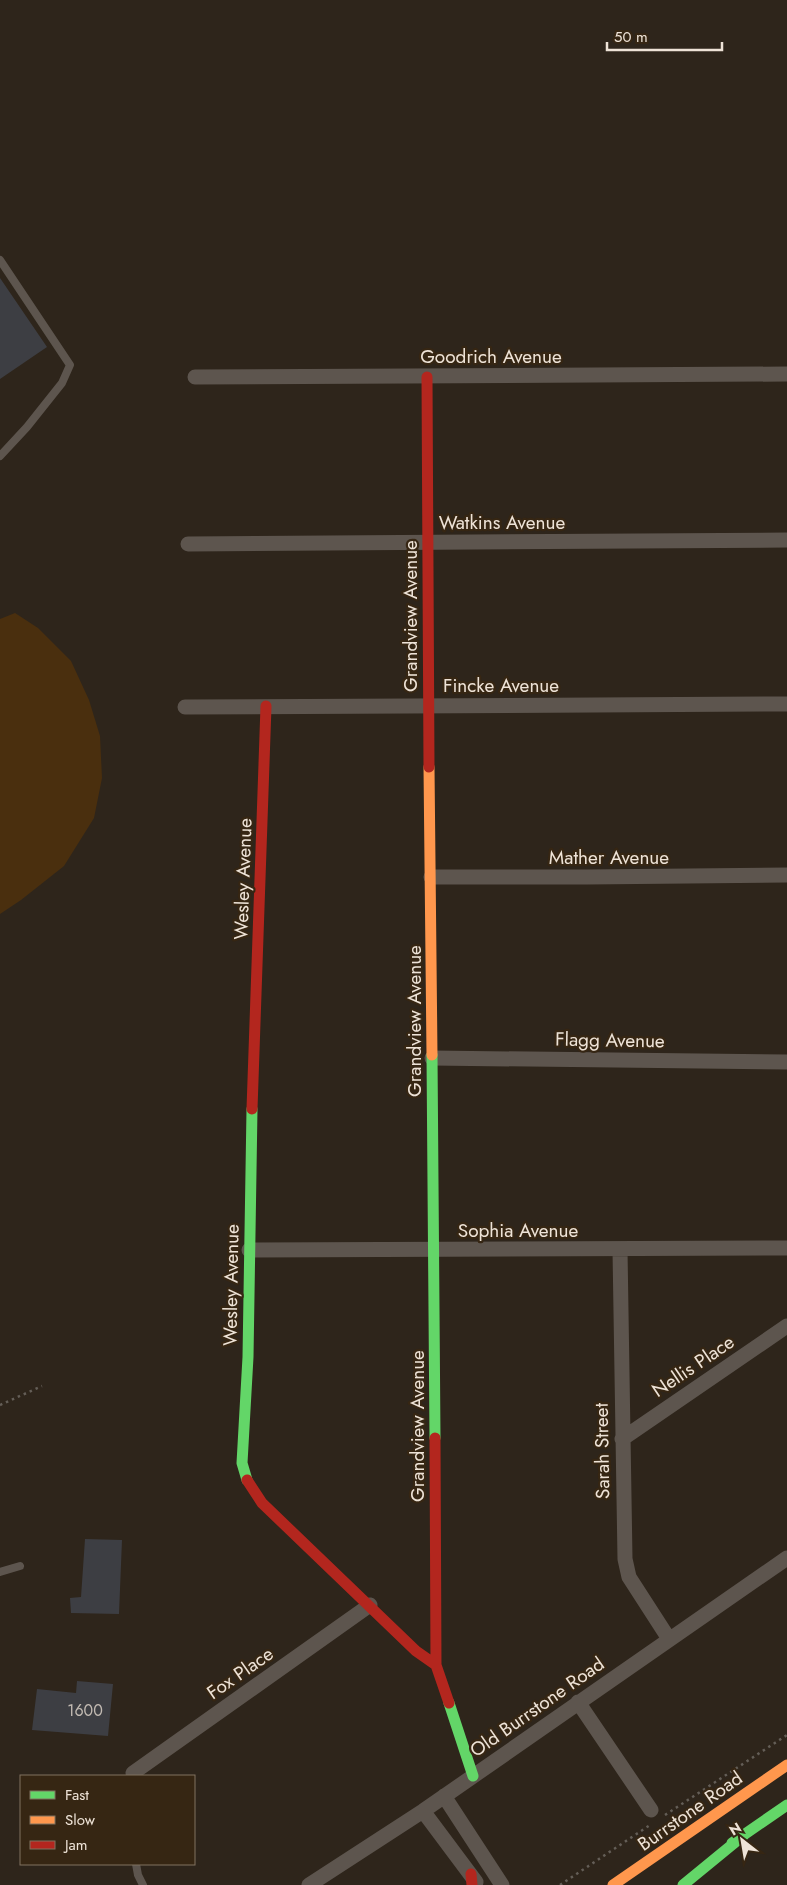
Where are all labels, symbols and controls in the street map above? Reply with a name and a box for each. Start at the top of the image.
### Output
scale bar [607,20,722,52]
text: 50 m [614,26,648,48]
street label: Goodrich Avenue [420,343,562,370]
street label: Watkins Avenue [439,509,565,536]
street label: Grandview Avenue [397,540,424,692]
street label: Fincke Avenue [443,672,559,699]
street label: Wesley Avenue [227,817,259,940]
street label: Mather Avenue [549,844,669,871]
street label: Grandview Avenue [401,945,428,1097]
street label: Flagg Avenue [555,1026,665,1054]
street label: Sophia Avenue [458,1217,578,1244]
street label: Wesley Avenue [216,1224,246,1346]
street label: Nellis Place [646,1328,740,1404]
street label: Grandview Avenue [404,1350,431,1502]
street label: Sarah Street [588,1402,616,1499]
street label: Fox Place [201,1640,279,1706]
street label: Old Burrstone Road [464,1650,610,1764]
house number: 1600 [67,1699,103,1722]
street label: Burrstone Road [632,1765,748,1857]
legend [20,1775,195,1865]
text: Fast [65,1784,89,1806]
text: Slow [65,1809,96,1831]
north arrow [717,1815,767,1865]
text: N [725,1817,745,1840]
text: Jam [63,1834,88,1856]

